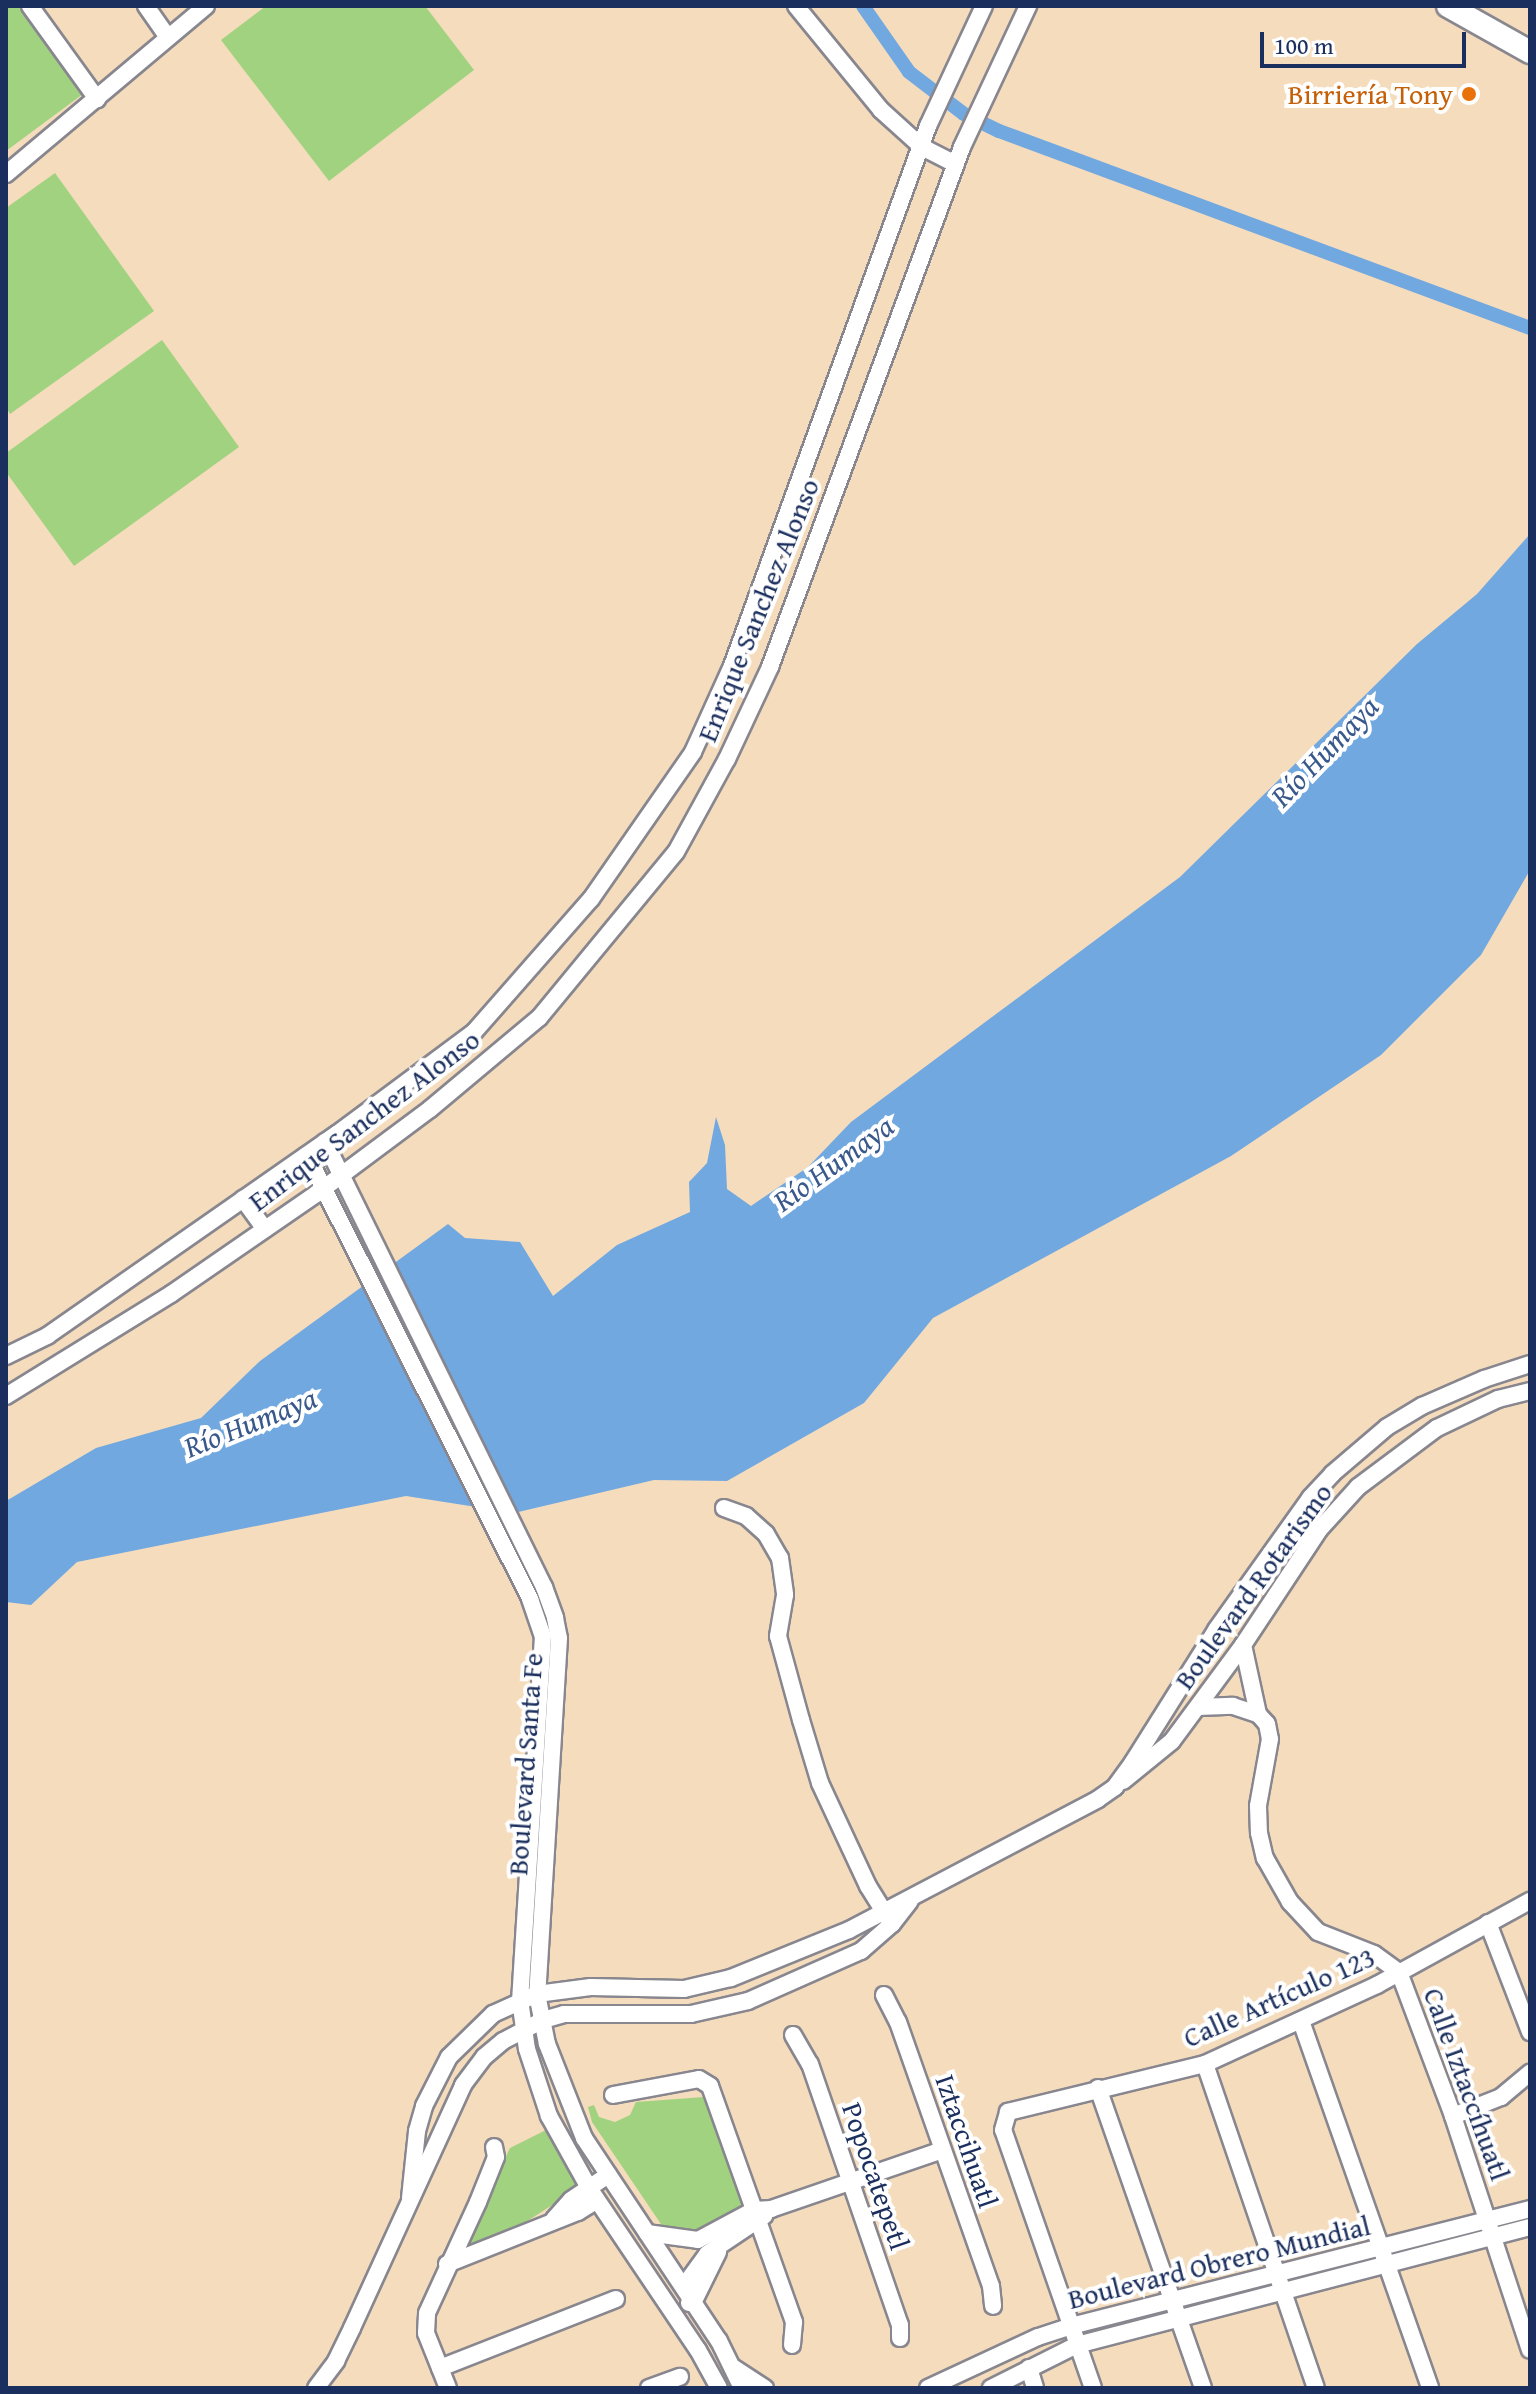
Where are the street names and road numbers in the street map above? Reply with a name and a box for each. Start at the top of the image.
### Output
street label: Enrique Sanchez Alonso [690,474,826,746]
street label: Enrique Sanchez Alonso [242,1022,486,1218]
street label: Boulevard Rotarismo [1167,1476,1339,1696]
street label: Boulevard Santa Fe [500,1652,550,1876]
street label: Calle Artículo 123 [1178,1940,1380,2054]
street label: Calle Iztaccíhuatl [1417,1983,1517,2185]
street label: Iztaccihuatl [929,2070,1005,2212]
street label: Popocatepetl [835,2098,917,2254]
street label: Boulevard Obrero Mundial [1064,2208,1374,2316]

